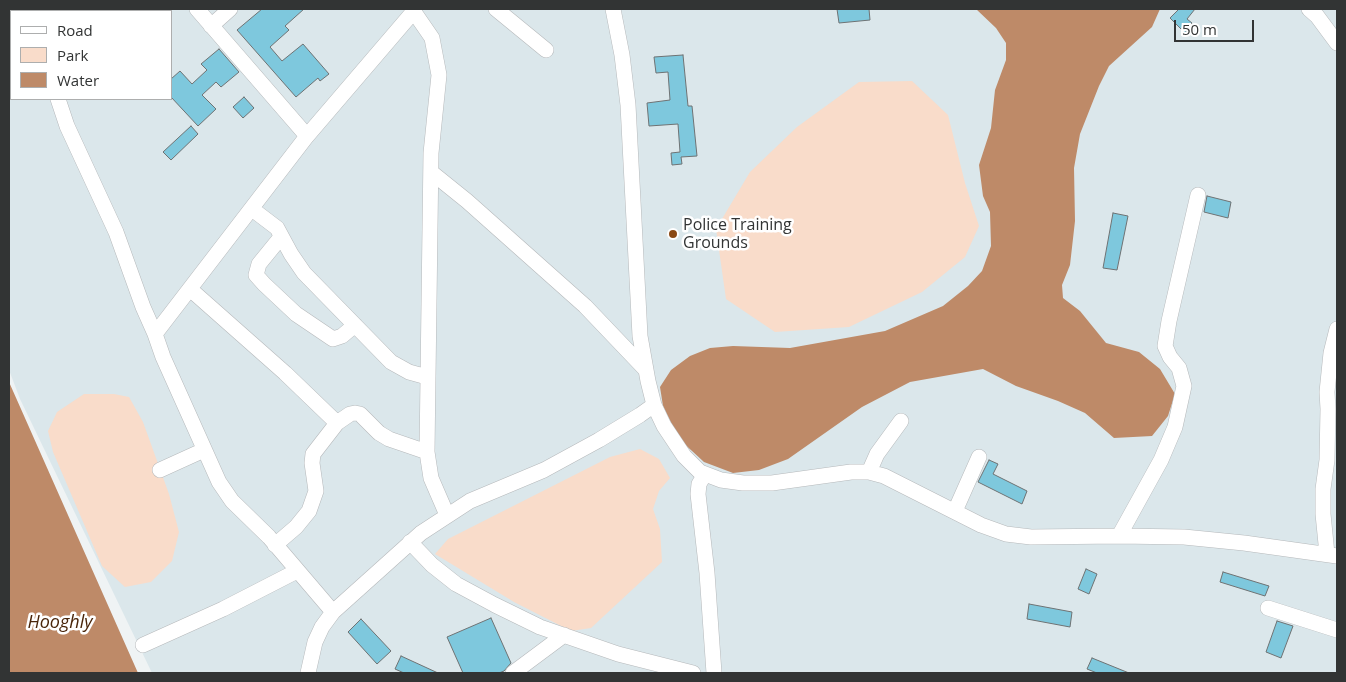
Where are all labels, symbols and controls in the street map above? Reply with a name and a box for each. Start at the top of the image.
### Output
legend [10,10,172,100]
scale bar [1176,10,1256,42]
text: 50 m [1182,19,1217,39]
text: Road [57,20,93,40]
text: Park [57,45,88,65]
text: Water [57,70,99,90]
place label: Police Training Grounds [683,215,792,253]
marker: Police Training Grounds [667,228,679,240]
water label: Hooghly [27,612,93,634]

